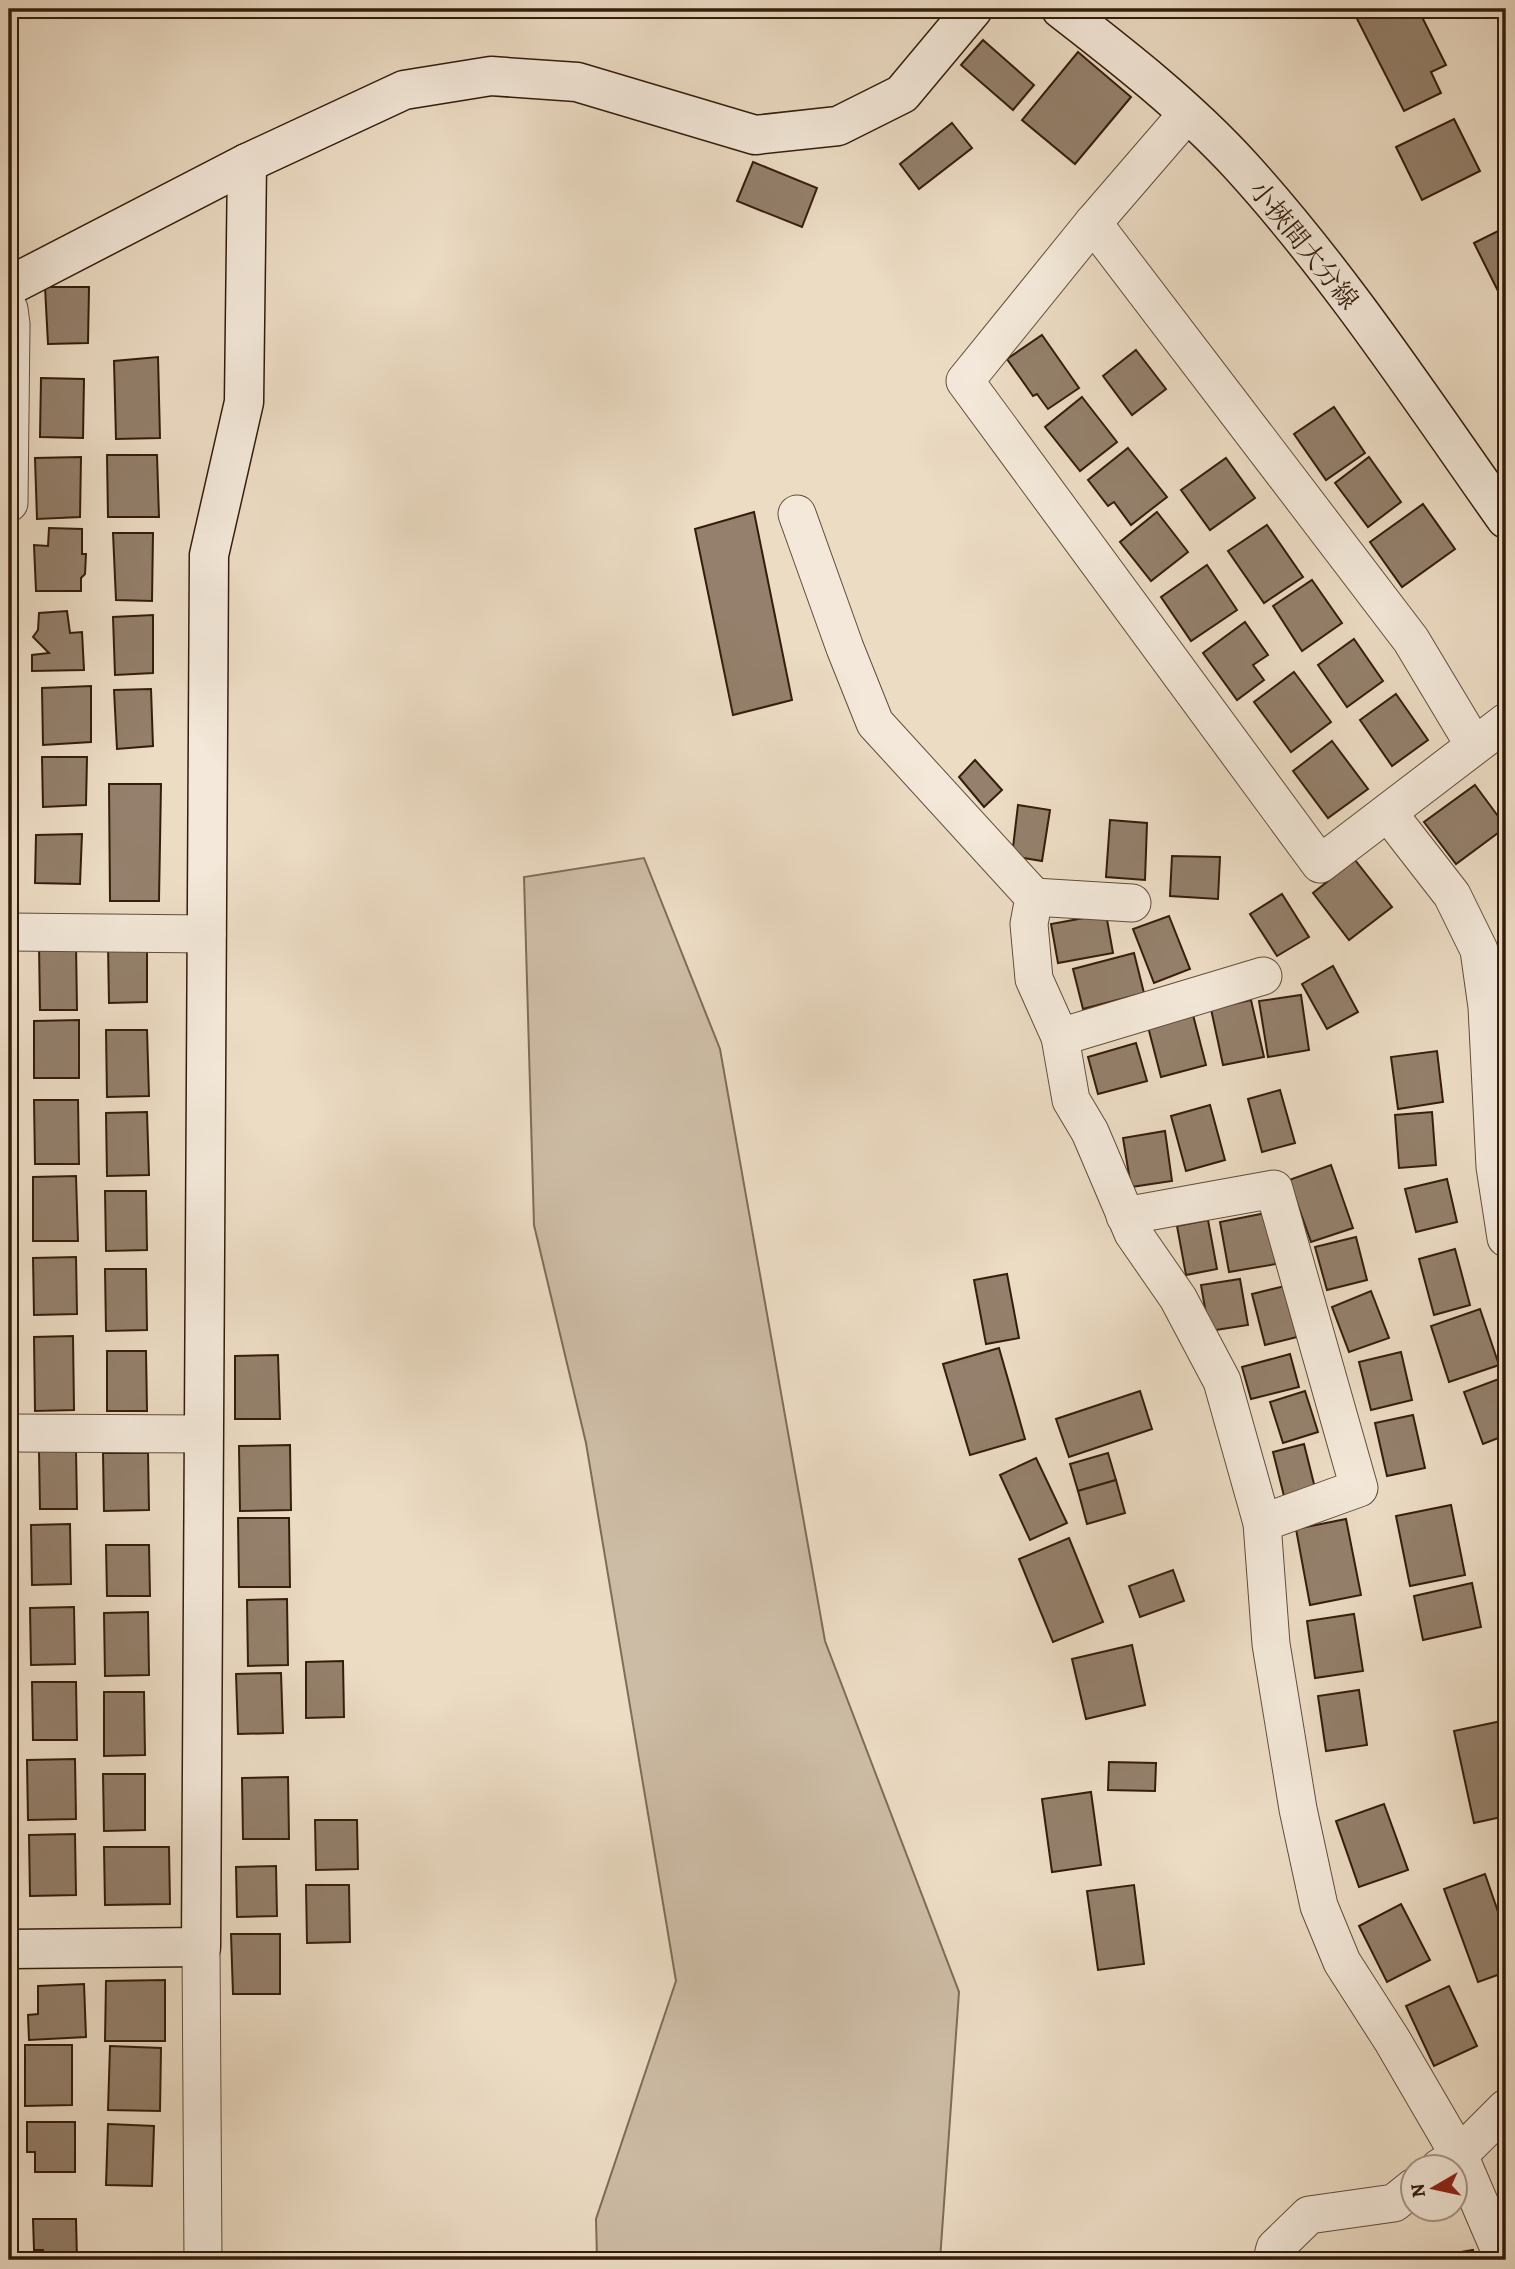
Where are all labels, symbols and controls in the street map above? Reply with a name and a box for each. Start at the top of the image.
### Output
street label: 小挾間大分線 [1241,174,1366,317]
north arrow [1400,2154,1470,2224]
text: N [1404,2181,1432,2199]

